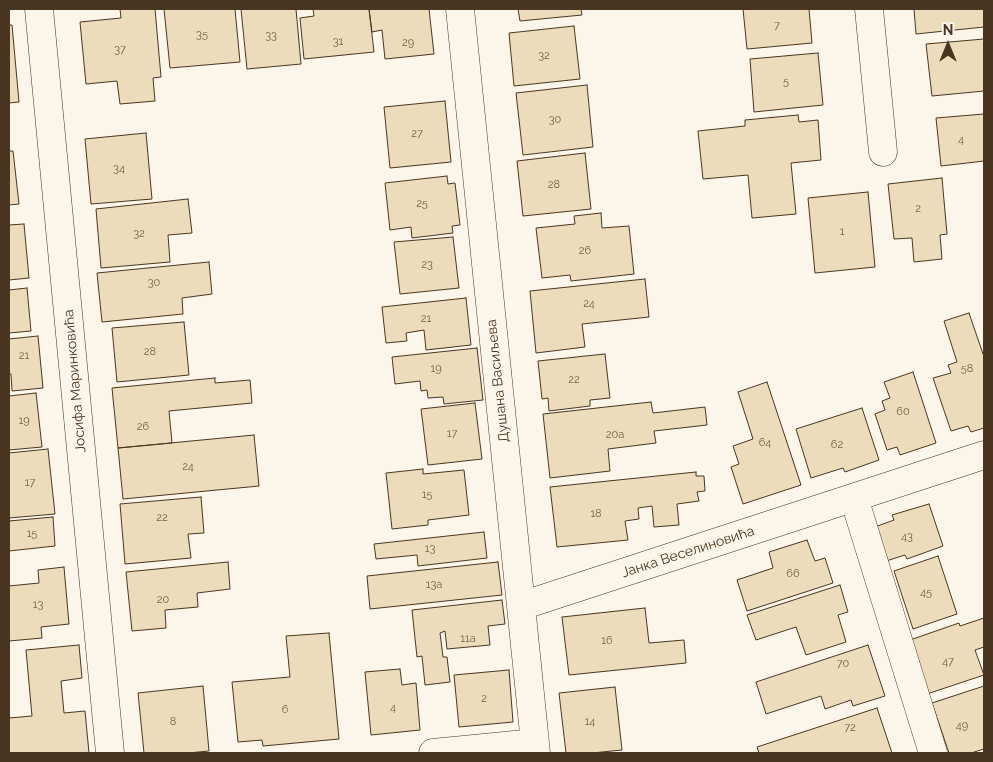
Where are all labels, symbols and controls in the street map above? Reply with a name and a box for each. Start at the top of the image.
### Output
house number: 7 [774,19,780,33]
north arrow [923,20,973,70]
text: N [943,22,953,38]
house number: 35 [196,28,208,42]
house number: 33 [265,29,277,43]
house number: 31 [333,35,343,49]
house number: 29 [402,36,414,50]
house number: 37 [114,43,126,57]
house number: 32 [538,49,550,63]
house number: 5 [783,75,789,89]
house number: 30 [549,113,561,127]
house number: 27 [411,127,423,141]
house number: 4 [958,133,964,147]
house number: 34 [113,162,125,176]
house number: 28 [548,178,560,192]
house number: 25 [416,197,428,211]
house number: 2 [915,202,921,216]
house number: 1 [840,225,844,239]
house number: 32 [133,227,145,241]
house number: 26 [579,244,591,258]
house number: 23 [421,258,433,272]
house number: 30 [148,276,160,290]
house number: 24 [583,297,595,311]
street label: Јосифа Маринковића [60,309,90,453]
house number: 21 [421,312,431,326]
street label: Душана Васиљева [483,319,513,443]
house number: 28 [144,345,156,359]
house number: 21 [19,349,29,363]
house number: 19 [430,362,442,376]
house number: 58 [961,362,973,376]
house number: 22 [568,373,580,387]
house number: 60 [896,405,910,419]
house number: 19 [18,414,30,428]
house number: 26 [137,420,149,434]
house number: 17 [447,427,457,441]
house number: 20a [606,428,624,442]
house number: 64 [759,436,771,450]
house number: 62 [831,438,843,452]
house number: 24 [182,460,194,474]
house number: 17 [25,476,35,490]
house number: 15 [422,488,432,502]
house number: 18 [590,507,602,521]
house number: 22 [156,511,168,525]
street label: Јанка Веселиновића [619,523,757,581]
house number: 15 [27,527,37,541]
house number: 43 [901,530,913,544]
house number: 13 [425,542,435,556]
house number: 66 [786,567,800,581]
house number: 13a [426,578,442,592]
house number: 45 [920,586,932,600]
house number: 20 [157,593,169,607]
house number: 13 [33,598,43,612]
house number: 11a [460,632,476,646]
house number: 16 [601,634,613,648]
house number: 47 [942,655,954,669]
house number: 70 [837,657,849,671]
house number: 2 [481,692,487,706]
house number: 4 [390,701,396,715]
house number: 6 [282,703,288,717]
house number: 8 [170,715,176,729]
house number: 14 [585,715,595,729]
house number: 49 [956,719,968,733]
house number: 72 [844,721,856,735]

